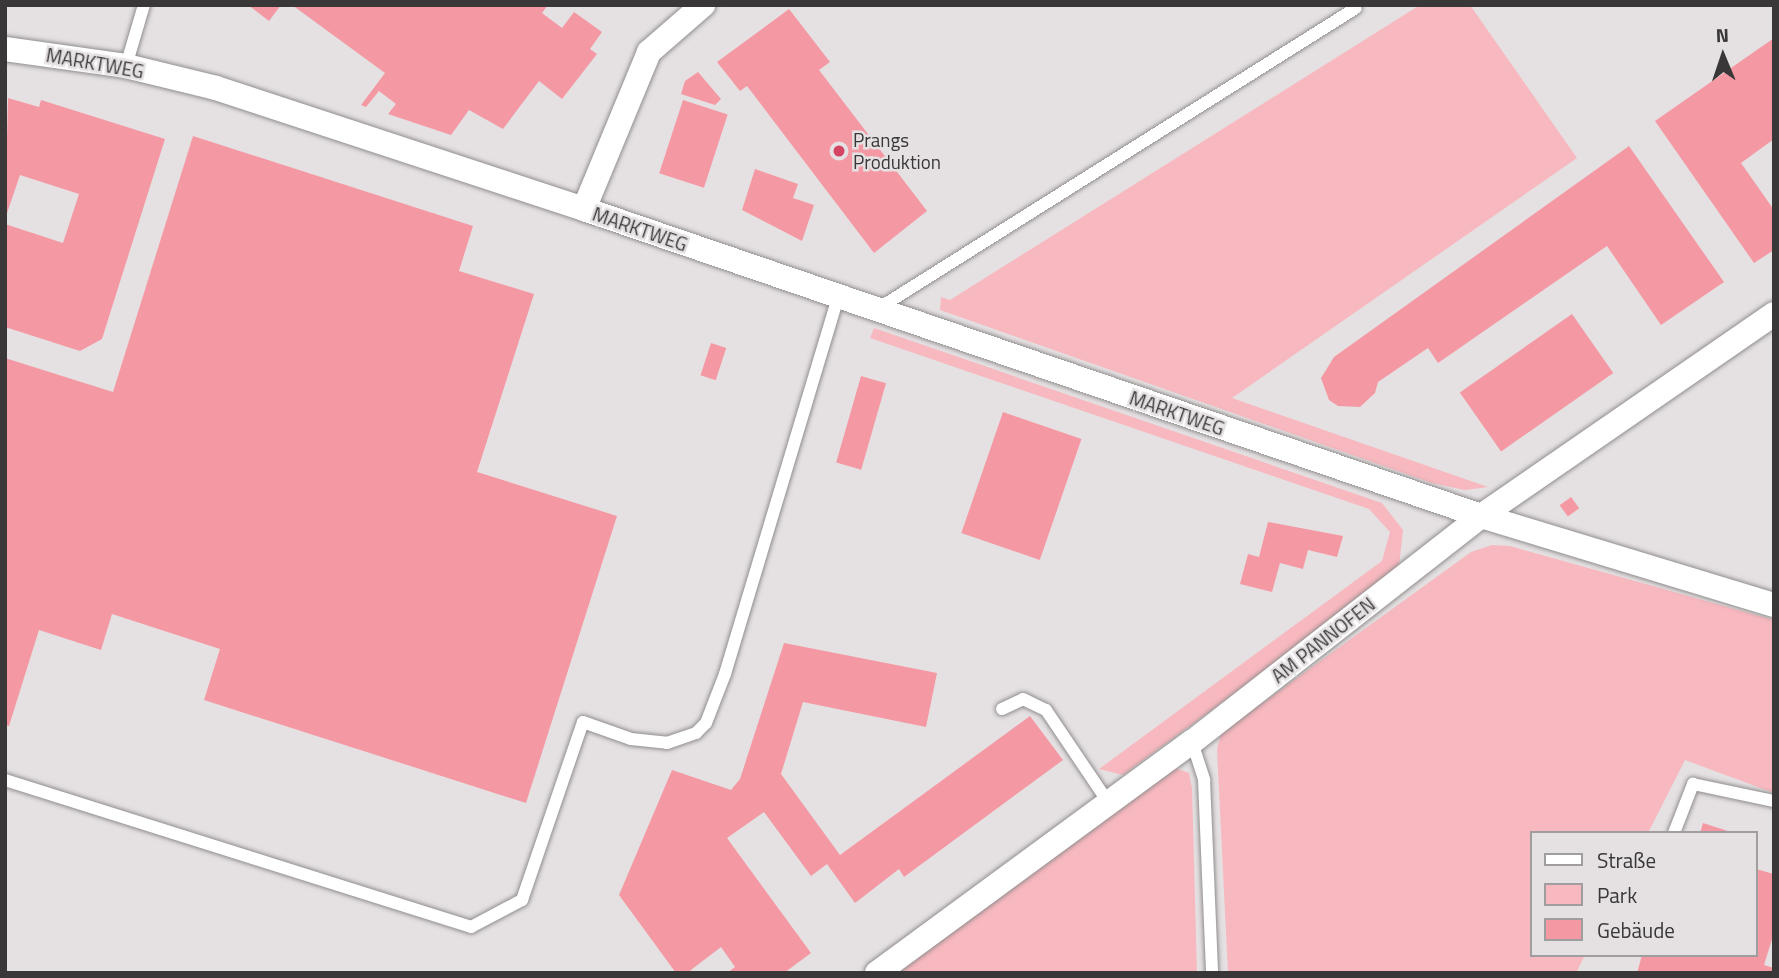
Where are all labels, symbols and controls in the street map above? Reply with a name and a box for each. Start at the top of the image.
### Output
text: N [1715,20,1729,49]
north arrow [1688,21,1758,91]
street label: MARKTWEG [44,43,146,83]
place label: Prangs Produktion [853,129,941,173]
marker: Prangs Produktion [831,143,847,159]
street label: MARKTWEG [590,202,690,256]
street label: MARKTWEG [1127,386,1227,440]
street label: AM PANNOFEN [1267,593,1379,687]
legend [1530,831,1758,957]
text: Straße [1597,844,1656,876]
text: Park [1597,879,1637,911]
text: Gebäude [1597,914,1675,946]

